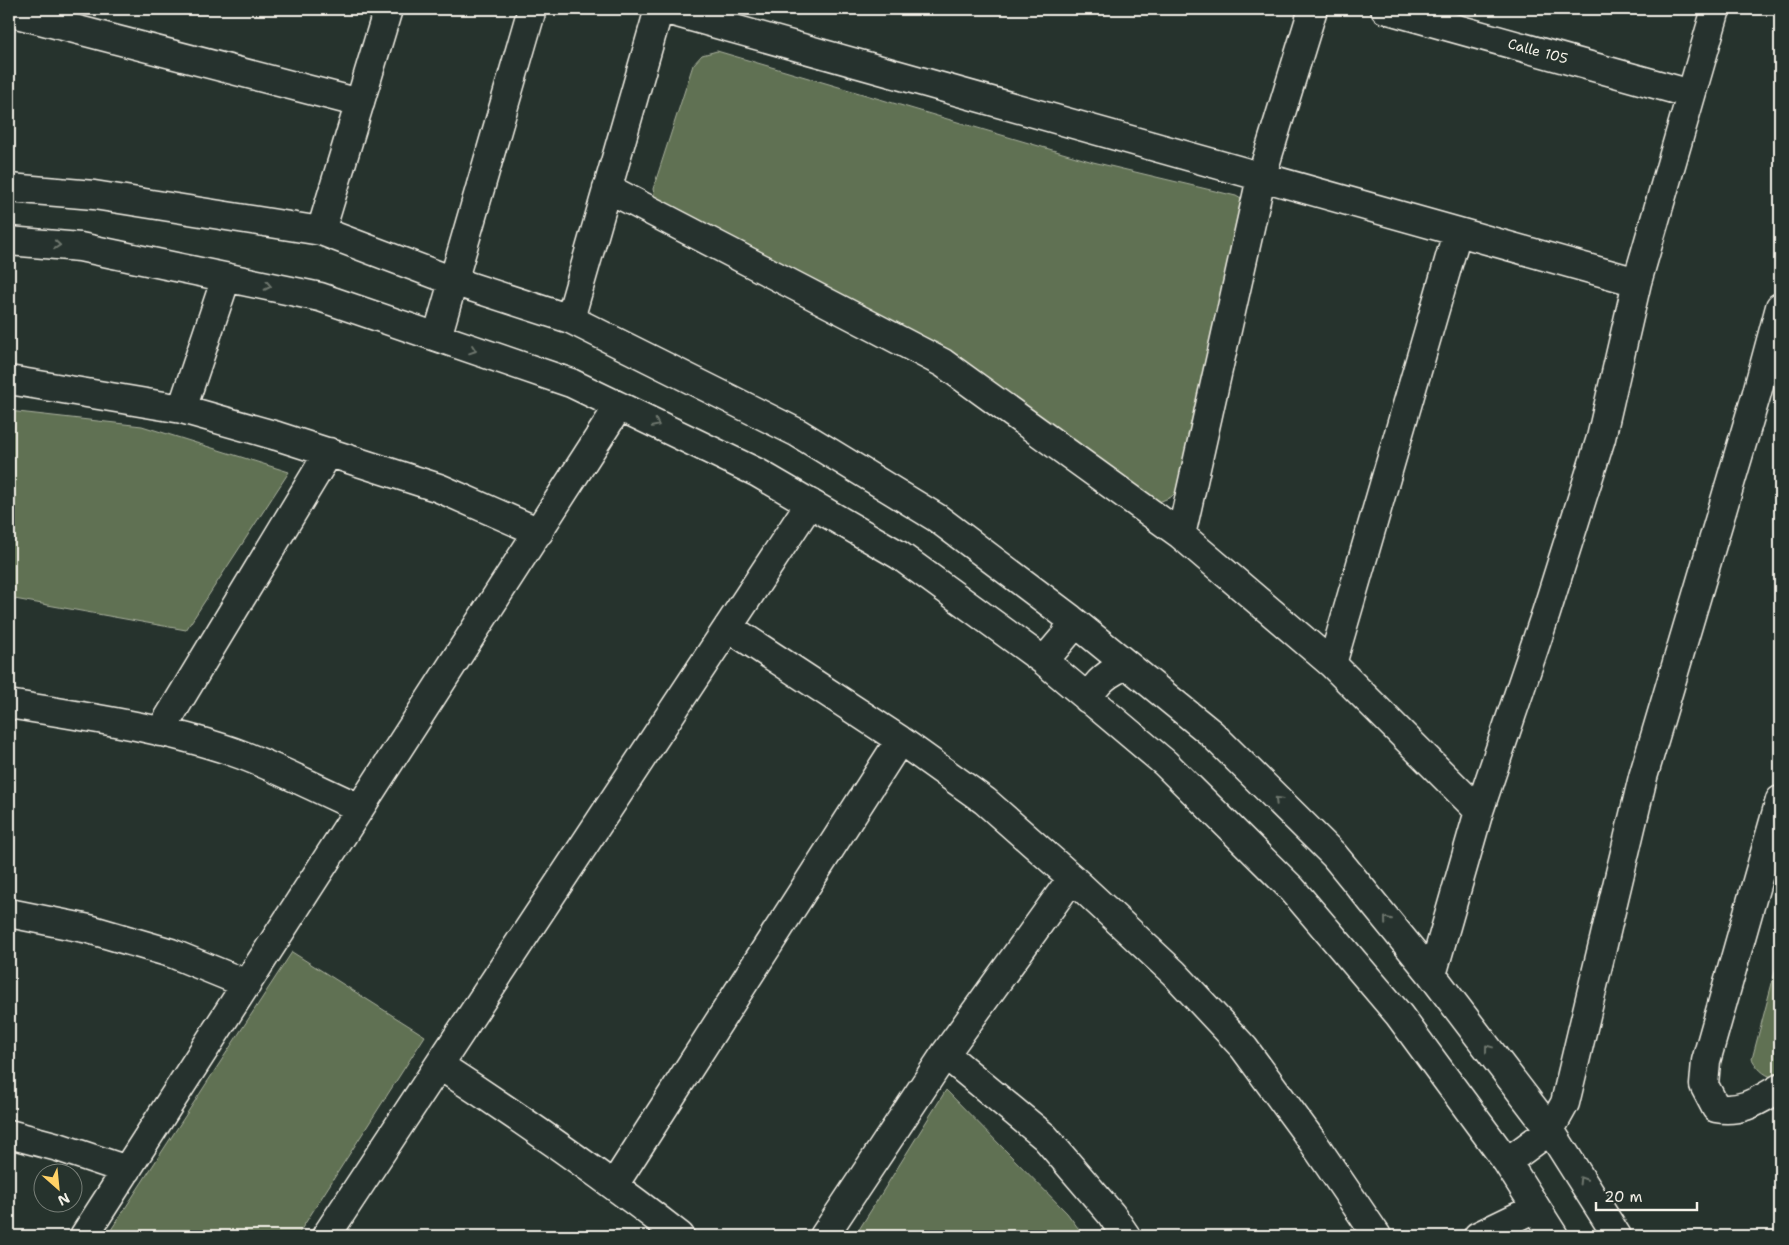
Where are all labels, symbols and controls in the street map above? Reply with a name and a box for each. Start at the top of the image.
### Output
street label: Calle 105 [1506,34,1570,68]
one-way arrow [54,239,62,250]
one-way arrow [264,281,273,291]
one-way arrow [469,344,477,354]
one-way arrow [651,418,660,428]
one-way arrow [1275,797,1284,806]
one-way arrow [1385,917,1393,926]
one-way arrow [1485,1044,1494,1054]
north arrow [32,1162,82,1212]
one-way arrow [1579,1176,1588,1186]
scale bar [1596,1180,1698,1212]
text: 20 m [1604,1187,1643,1207]
text: N [55,1189,73,1210]

